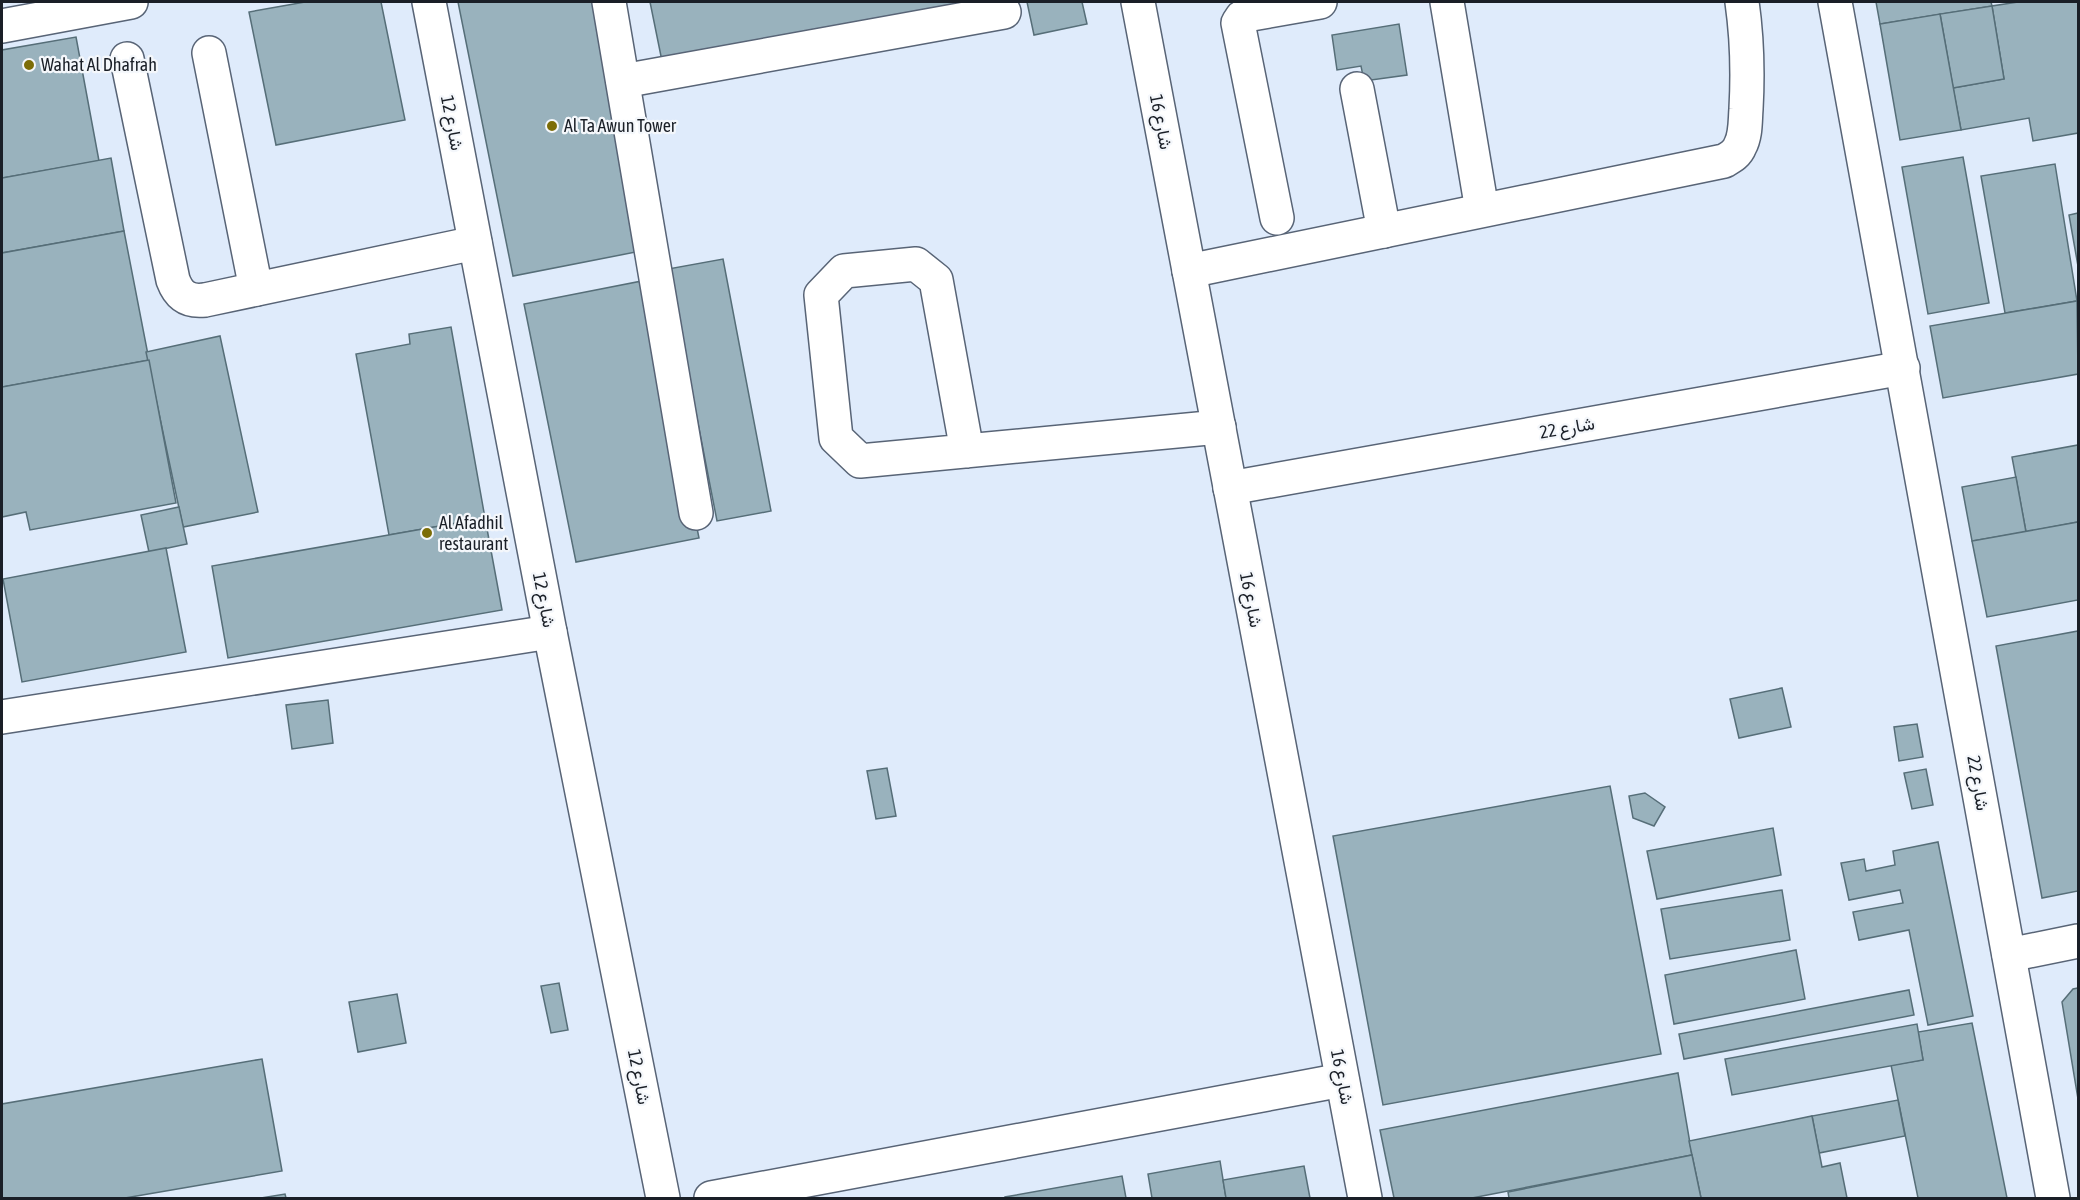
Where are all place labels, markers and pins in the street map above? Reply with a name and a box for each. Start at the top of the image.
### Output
place label: Wahat Al Dhafrah [41,54,157,75]
marker: Wahat Al Dhafrah [22,58,36,72]
place label: Al Ta Awun Tower [564,115,677,136]
marker: Al Ta Awun Tower [545,119,559,133]
place label: Al Afadhil restaurant [439,512,508,554]
marker: Al Afadhil restaurant [420,526,434,540]

